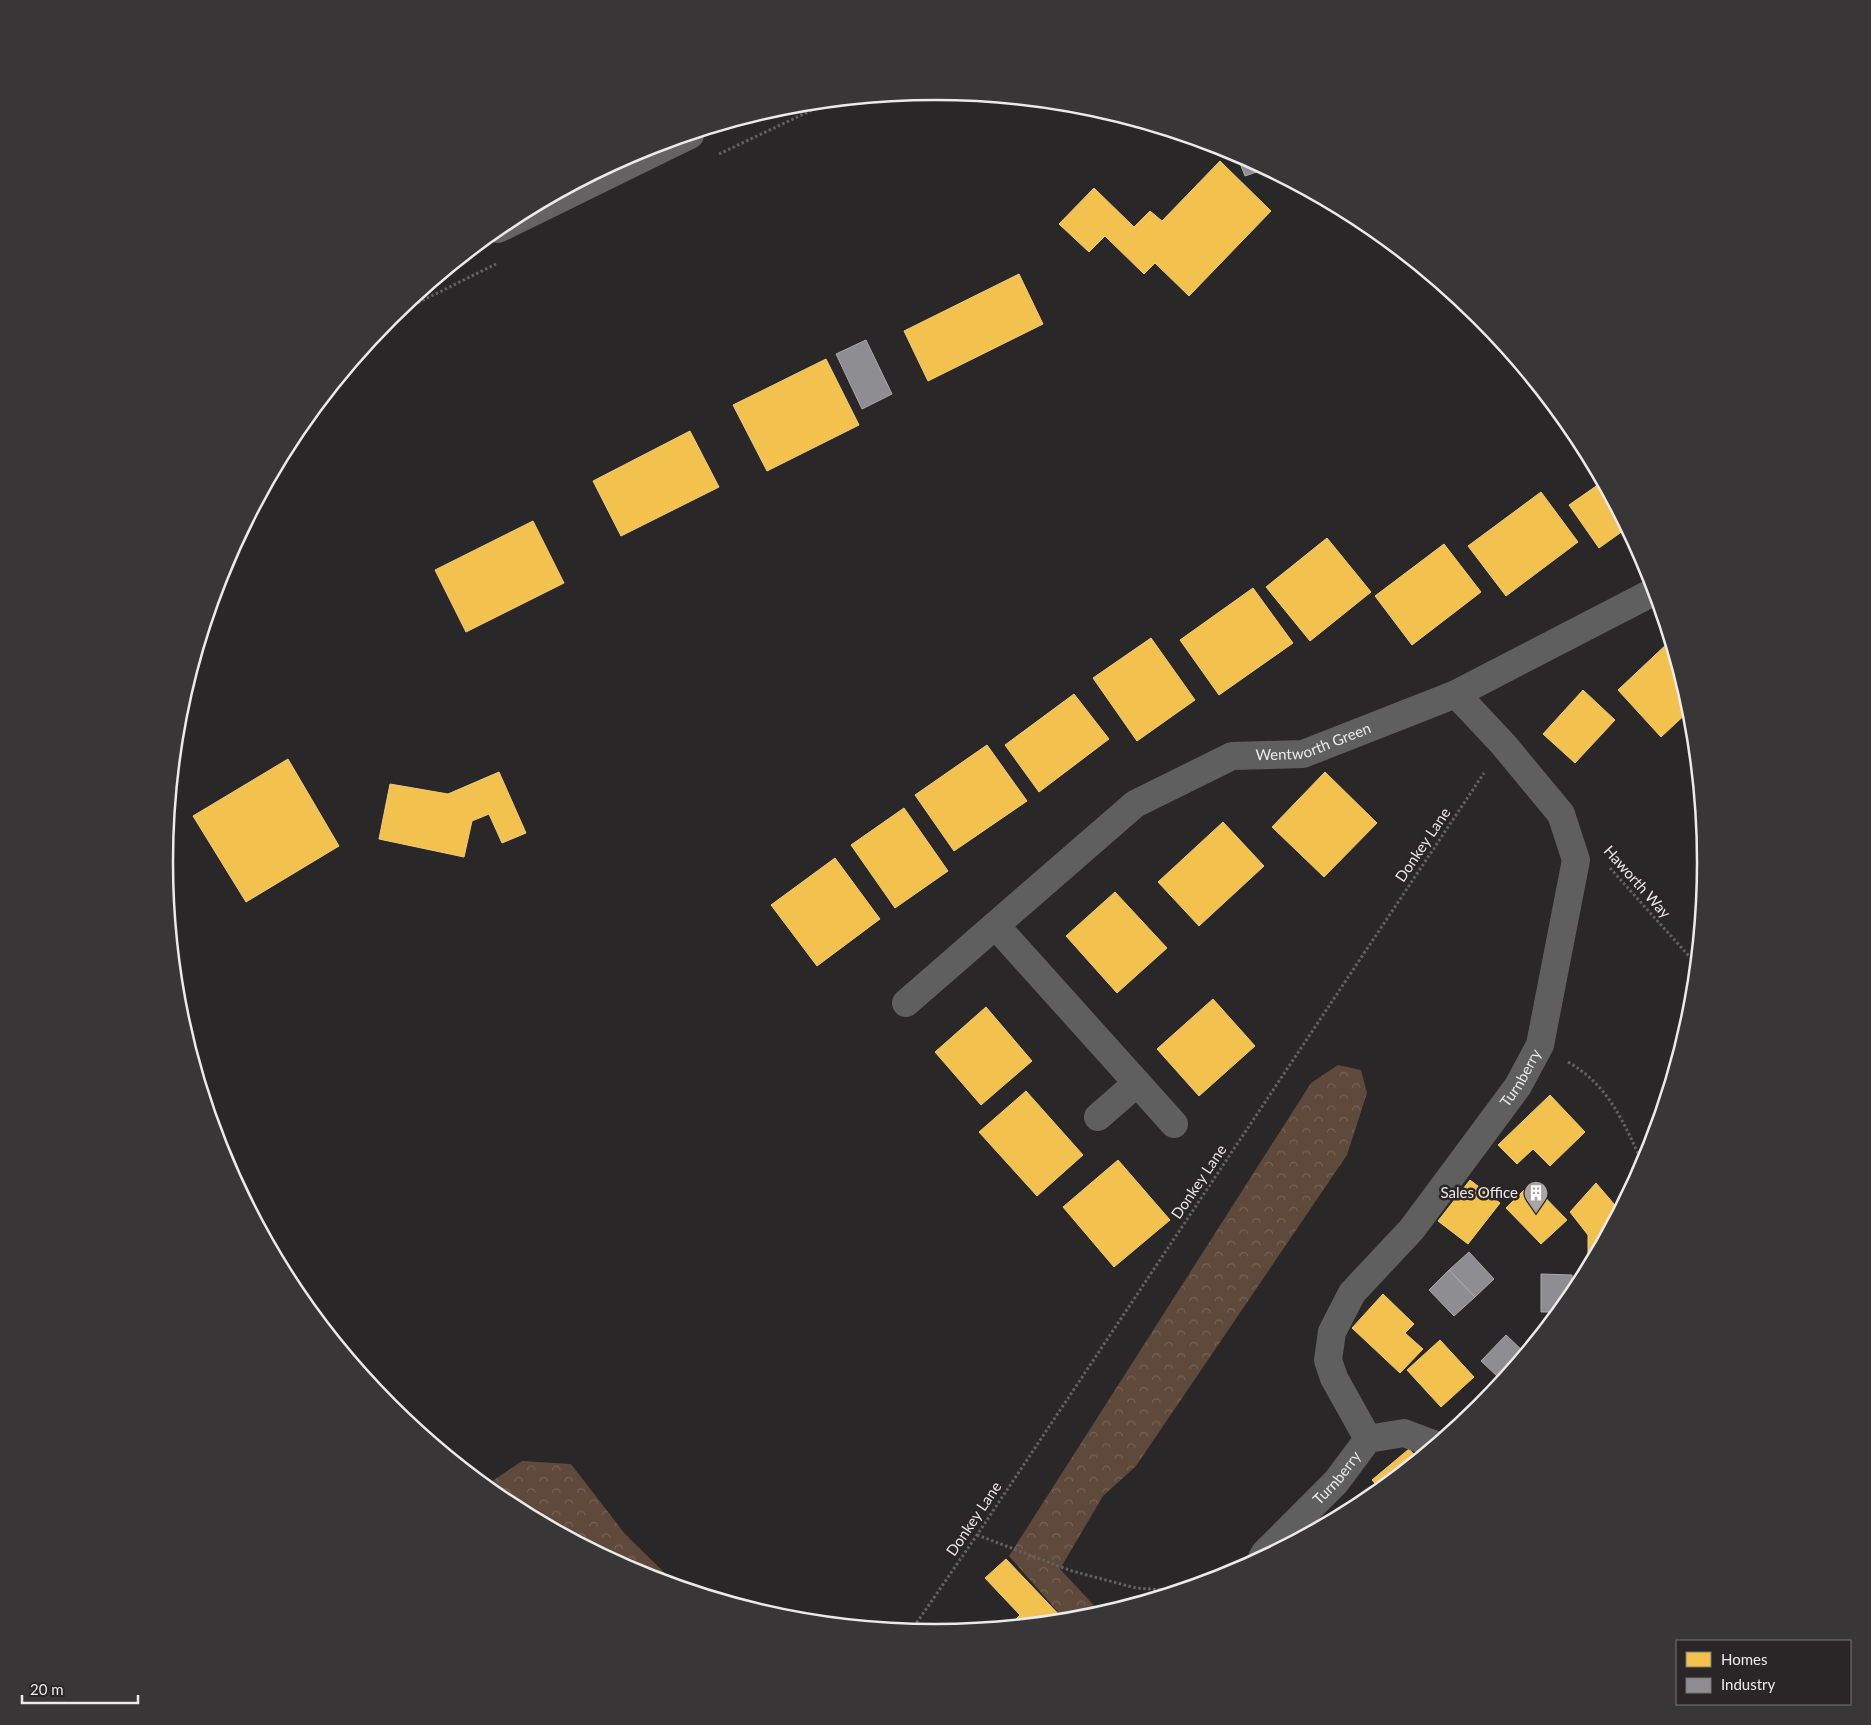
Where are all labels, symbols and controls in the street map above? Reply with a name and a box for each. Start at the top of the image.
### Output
street label: Wentworth Green [1255,718,1373,763]
street label: Donkey Lane [1391,804,1454,885]
street label: Haworth Way [1600,841,1675,921]
street label: Turnberry [1496,1045,1544,1110]
street label: Donkey Lane [1167,1141,1230,1222]
building icon: Sales Office [1523,1180,1549,1214]
place label: Sales Office [1441,1183,1518,1201]
street label: Turnberry [1309,1447,1364,1508]
street label: Donkey Lane [942,1478,1005,1559]
legend [1676,1640,1851,1705]
text: Homes [1721,1650,1767,1668]
scale bar [22,1672,139,1704]
text: Industry [1721,1675,1776,1693]
text: 20 m [30,1680,64,1698]

